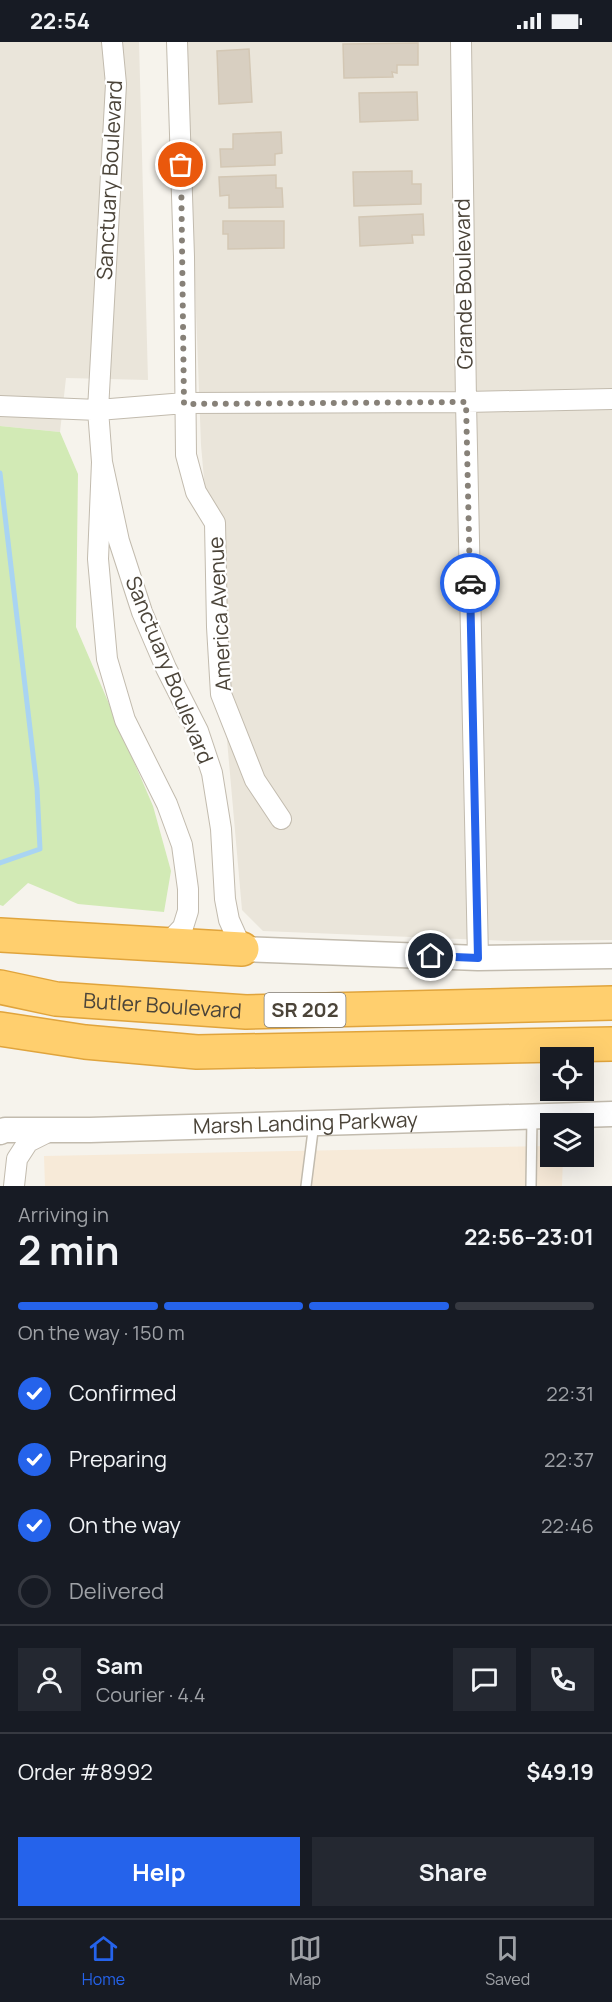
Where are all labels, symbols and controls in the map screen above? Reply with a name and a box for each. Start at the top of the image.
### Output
text: 22:54 [30,6,90,36]
street label: Sanctuary Boulevard [90,79,128,281]
pin [155,139,206,190]
icon: bag [164,148,197,181]
street label: Grande Boulevard [448,198,478,370]
street label: America Avenue [201,536,237,692]
courier [440,553,500,613]
icon: car [454,567,487,600]
street label: Sanctuary Boulevard [119,572,220,768]
pin [405,930,456,981]
icon: home [414,939,447,972]
street label: Butler Boulevard [82,986,243,1025]
road number: SR 202 [264,993,346,1027]
map controls [540,1047,594,1167]
button: locate [540,1047,594,1101]
street label: Marsh Landing Parkway [193,1105,418,1140]
button: layers [540,1113,594,1167]
text: Arriving in [18,1201,109,1228]
text: 22:56–23:01 [464,1222,594,1252]
text: 2 min [18,1223,119,1277]
text: On the way · 150 m [18,1319,185,1346]
icon: check [18,1377,51,1410]
text: Confirmed [69,1378,177,1408]
text: 22:31 [546,1380,594,1407]
icon: check [18,1443,51,1476]
text: Preparing [69,1444,167,1474]
text: 22:37 [544,1446,594,1473]
icon: check [18,1509,51,1542]
text: On the way [69,1510,181,1540]
text: 22:46 [541,1512,594,1539]
text: Delivered [69,1576,164,1606]
button: person [18,1648,81,1711]
button: chat [453,1648,516,1711]
button: phone [531,1648,594,1711]
text: Sam [96,1651,143,1681]
text: Courier · 4.4 [96,1681,206,1708]
text: Order #8992 [18,1757,153,1787]
text: $49.19 [526,1757,594,1787]
button: Help [18,1837,300,1906]
button: Share [312,1837,594,1906]
tab: Home [82,1932,125,1990]
tab: Map [289,1932,322,1990]
tab: Saved [485,1932,530,1990]

